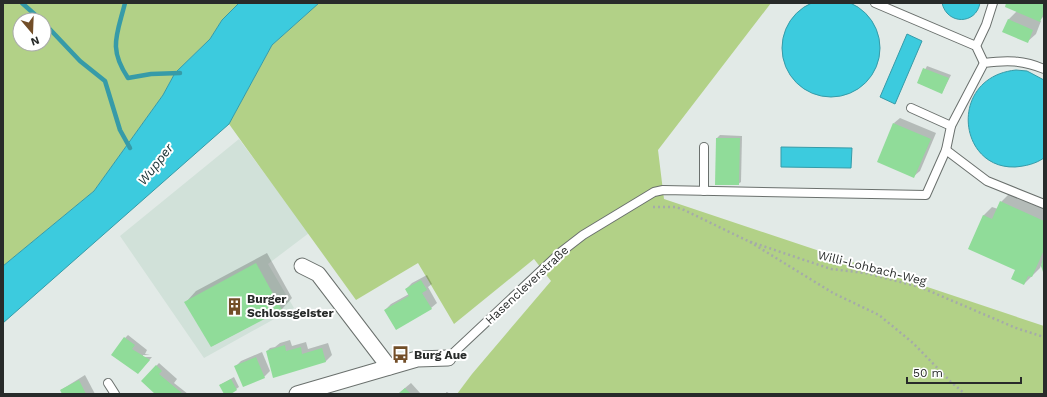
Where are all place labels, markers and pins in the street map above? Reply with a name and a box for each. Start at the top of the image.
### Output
place label: Burger Schlossgeister [247,292,335,320]
building icon: Burger Schlossgeister [224,296,244,316]
bus stop icon: Burg Aue [391,345,411,365]
place label: Burg Aue [414,348,467,362]

